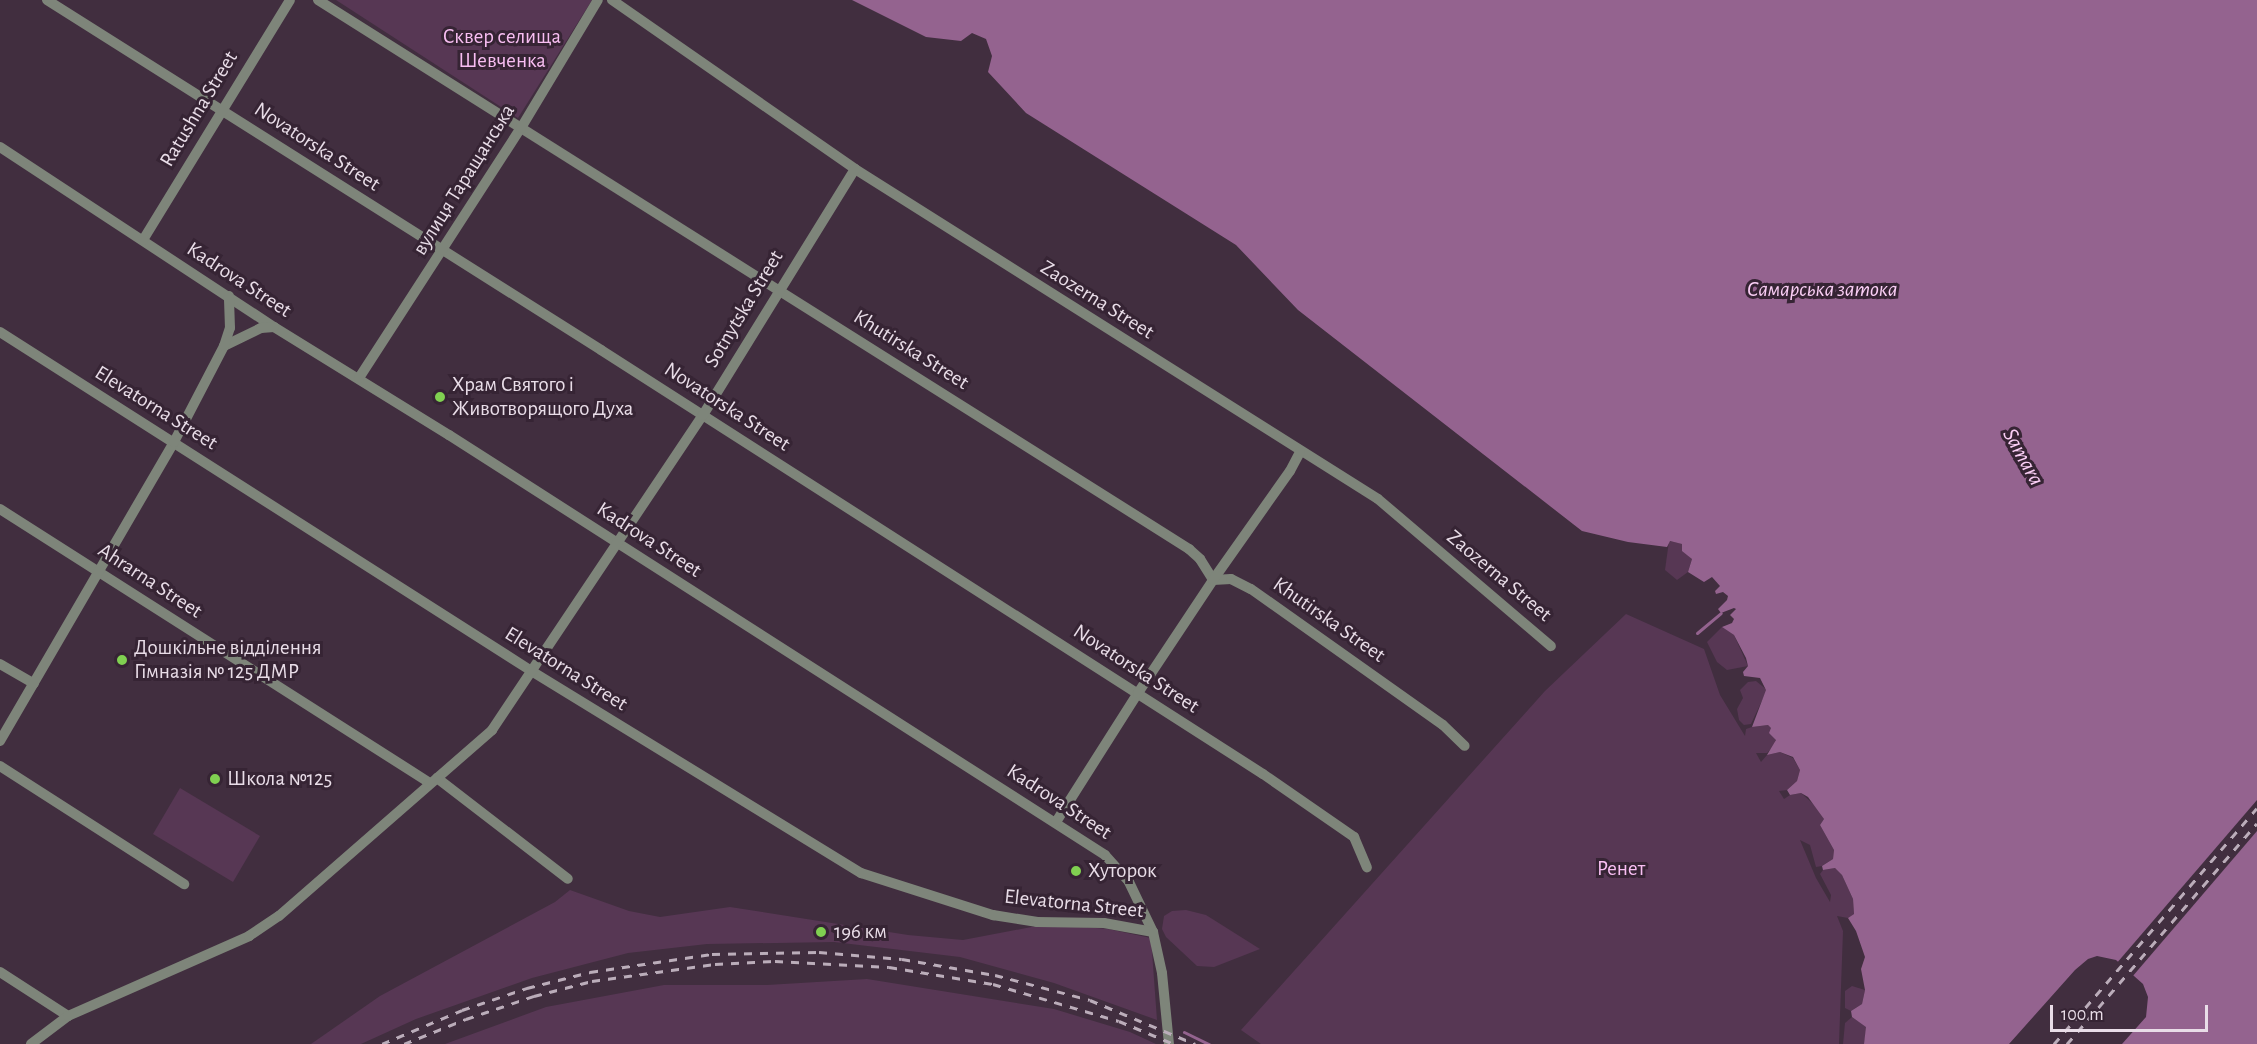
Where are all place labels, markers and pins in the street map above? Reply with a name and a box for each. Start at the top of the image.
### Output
place label: Храм Святого і Животворящого Духа [452,372,633,422]
marker: Храм Святого і Животворящого Духа [433,390,447,404]
place label: Дошкільне відділення Гімназія № 125 ДМР [134,635,322,685]
marker: Дошкільне відділення Гімназія № 125 ДМР [115,653,129,667]
place label: Школа №125 [227,766,332,792]
marker: Школа №125 [208,772,222,786]
place label: Хуторок [1088,858,1157,884]
marker: Хуторок [1069,864,1083,878]
place label: 196 км [834,919,887,945]
marker: 196 км [812,923,830,941]

